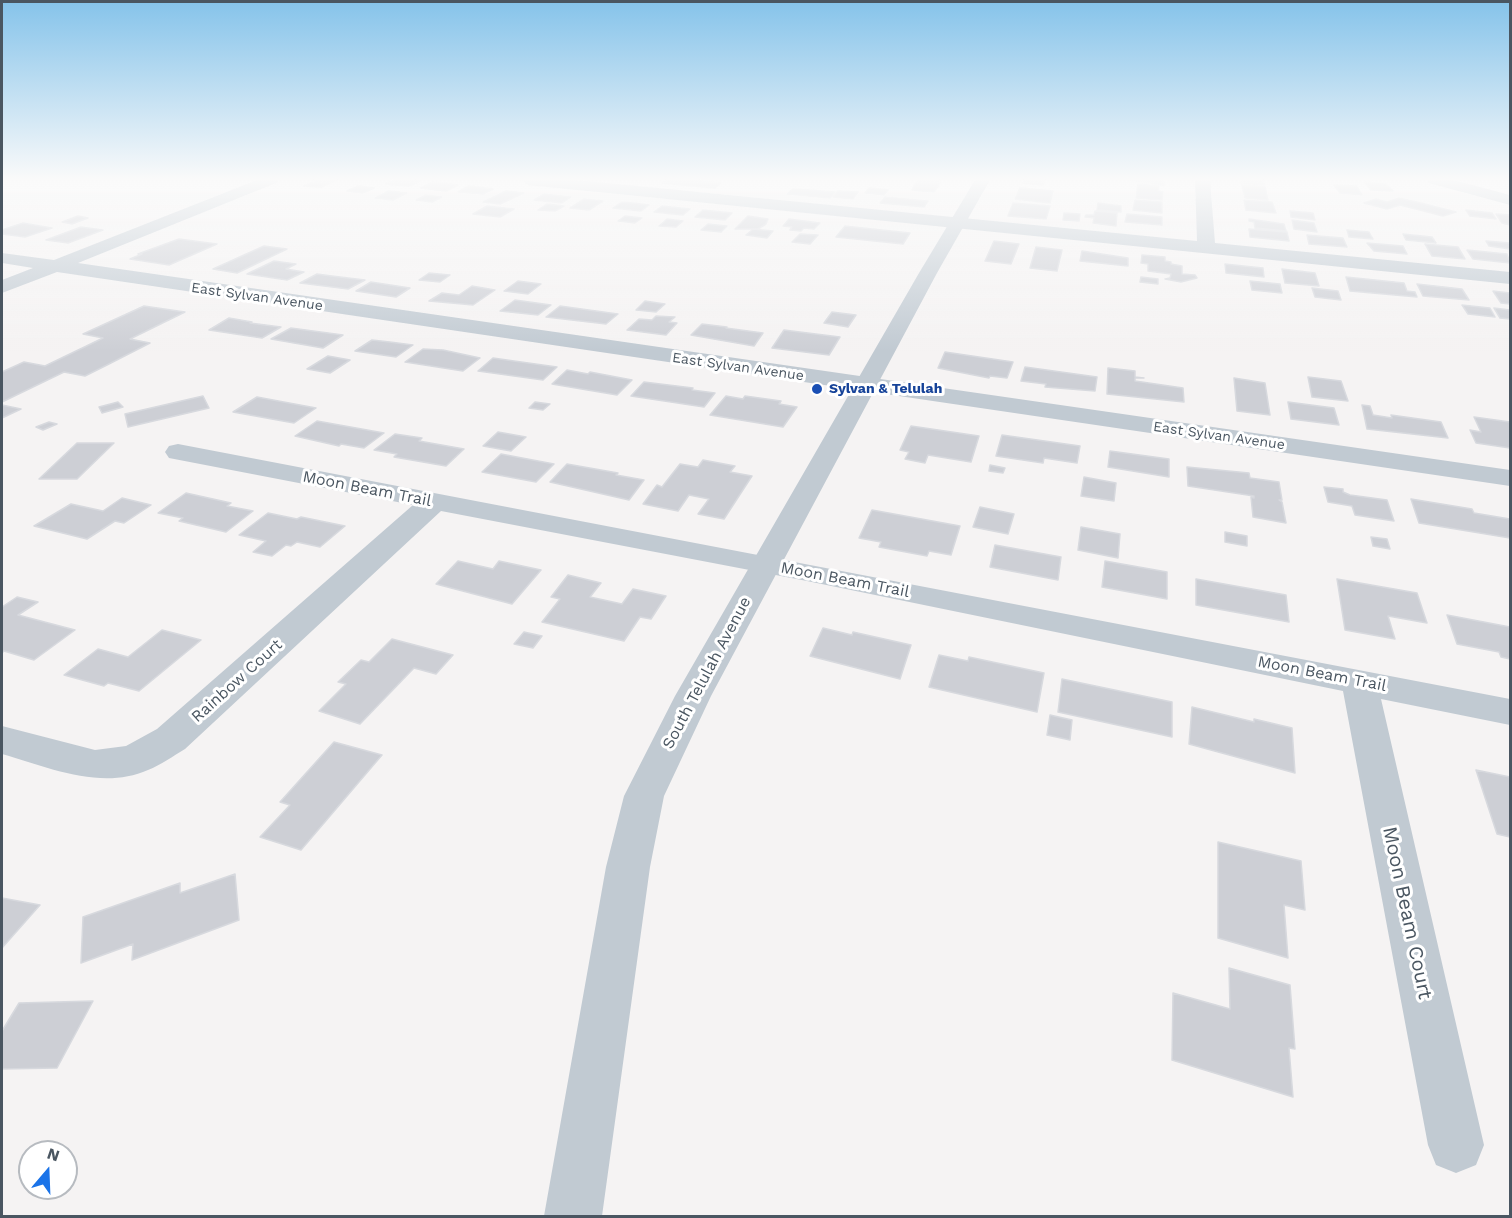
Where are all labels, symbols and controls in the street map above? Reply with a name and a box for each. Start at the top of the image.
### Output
street label: East Sylvan Avenue [190,279,324,315]
street label: East Sylvan Avenue [671,349,805,385]
place label: Sylvan & Telulah [829,381,942,397]
marker: Sylvan & Telulah [810,382,824,396]
street label: East Sylvan Avenue [1152,418,1286,454]
street label: Moon Beam Trail [301,467,433,511]
street label: Moon Beam Trail [779,558,911,602]
street label: South Telulah Avenue [659,594,755,752]
street label: Rainbow Court [188,635,286,727]
street label: Moon Beam Trail [1256,652,1388,696]
street label: Moon Beam Court [1377,824,1437,1002]
north arrow [18,1140,78,1200]
text: N [45,1143,62,1165]

